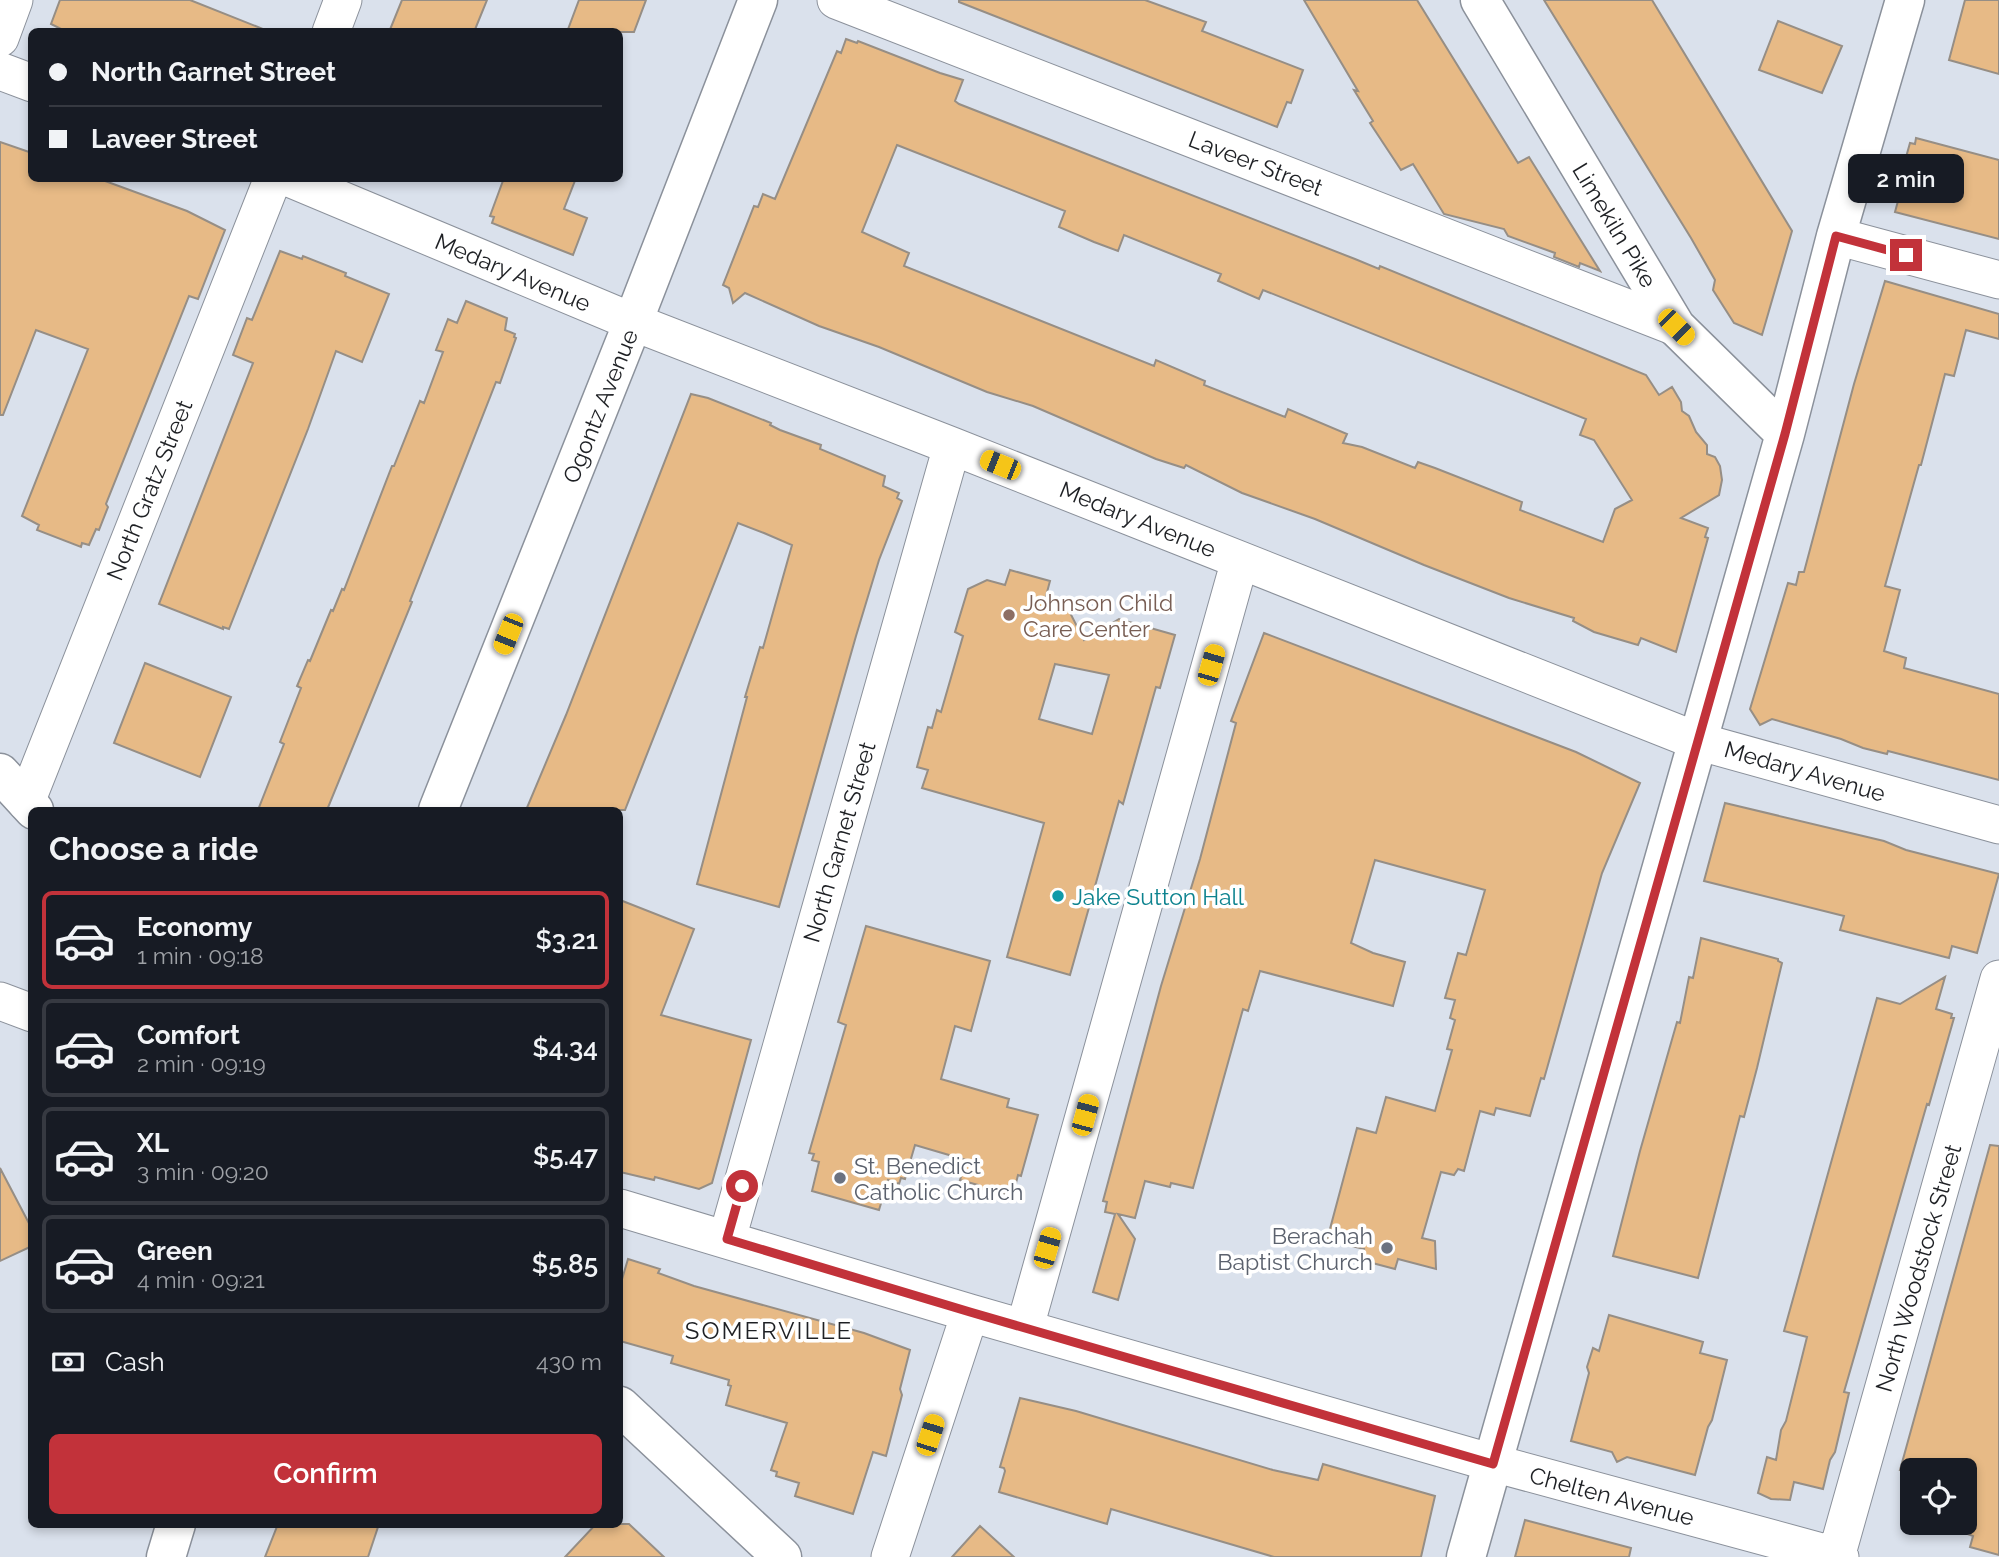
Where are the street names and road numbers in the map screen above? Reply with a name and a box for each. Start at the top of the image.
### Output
street label: Laveer Street [1185,125,1327,201]
street label: Limekiln Pike [1567,158,1663,292]
street label: Medary Avenue [431,227,595,317]
street label: Ogontz Avenue [557,325,643,487]
street label: North Gratz Street [101,396,198,584]
street label: Medary Avenue [1056,475,1220,563]
street label: Medary Avenue [1721,735,1889,807]
street label: North Garnet Street [797,738,881,945]
street label: North Woodstock Street [1870,1141,1966,1395]
street label: Chelten Avenue [1527,1461,1697,1531]

